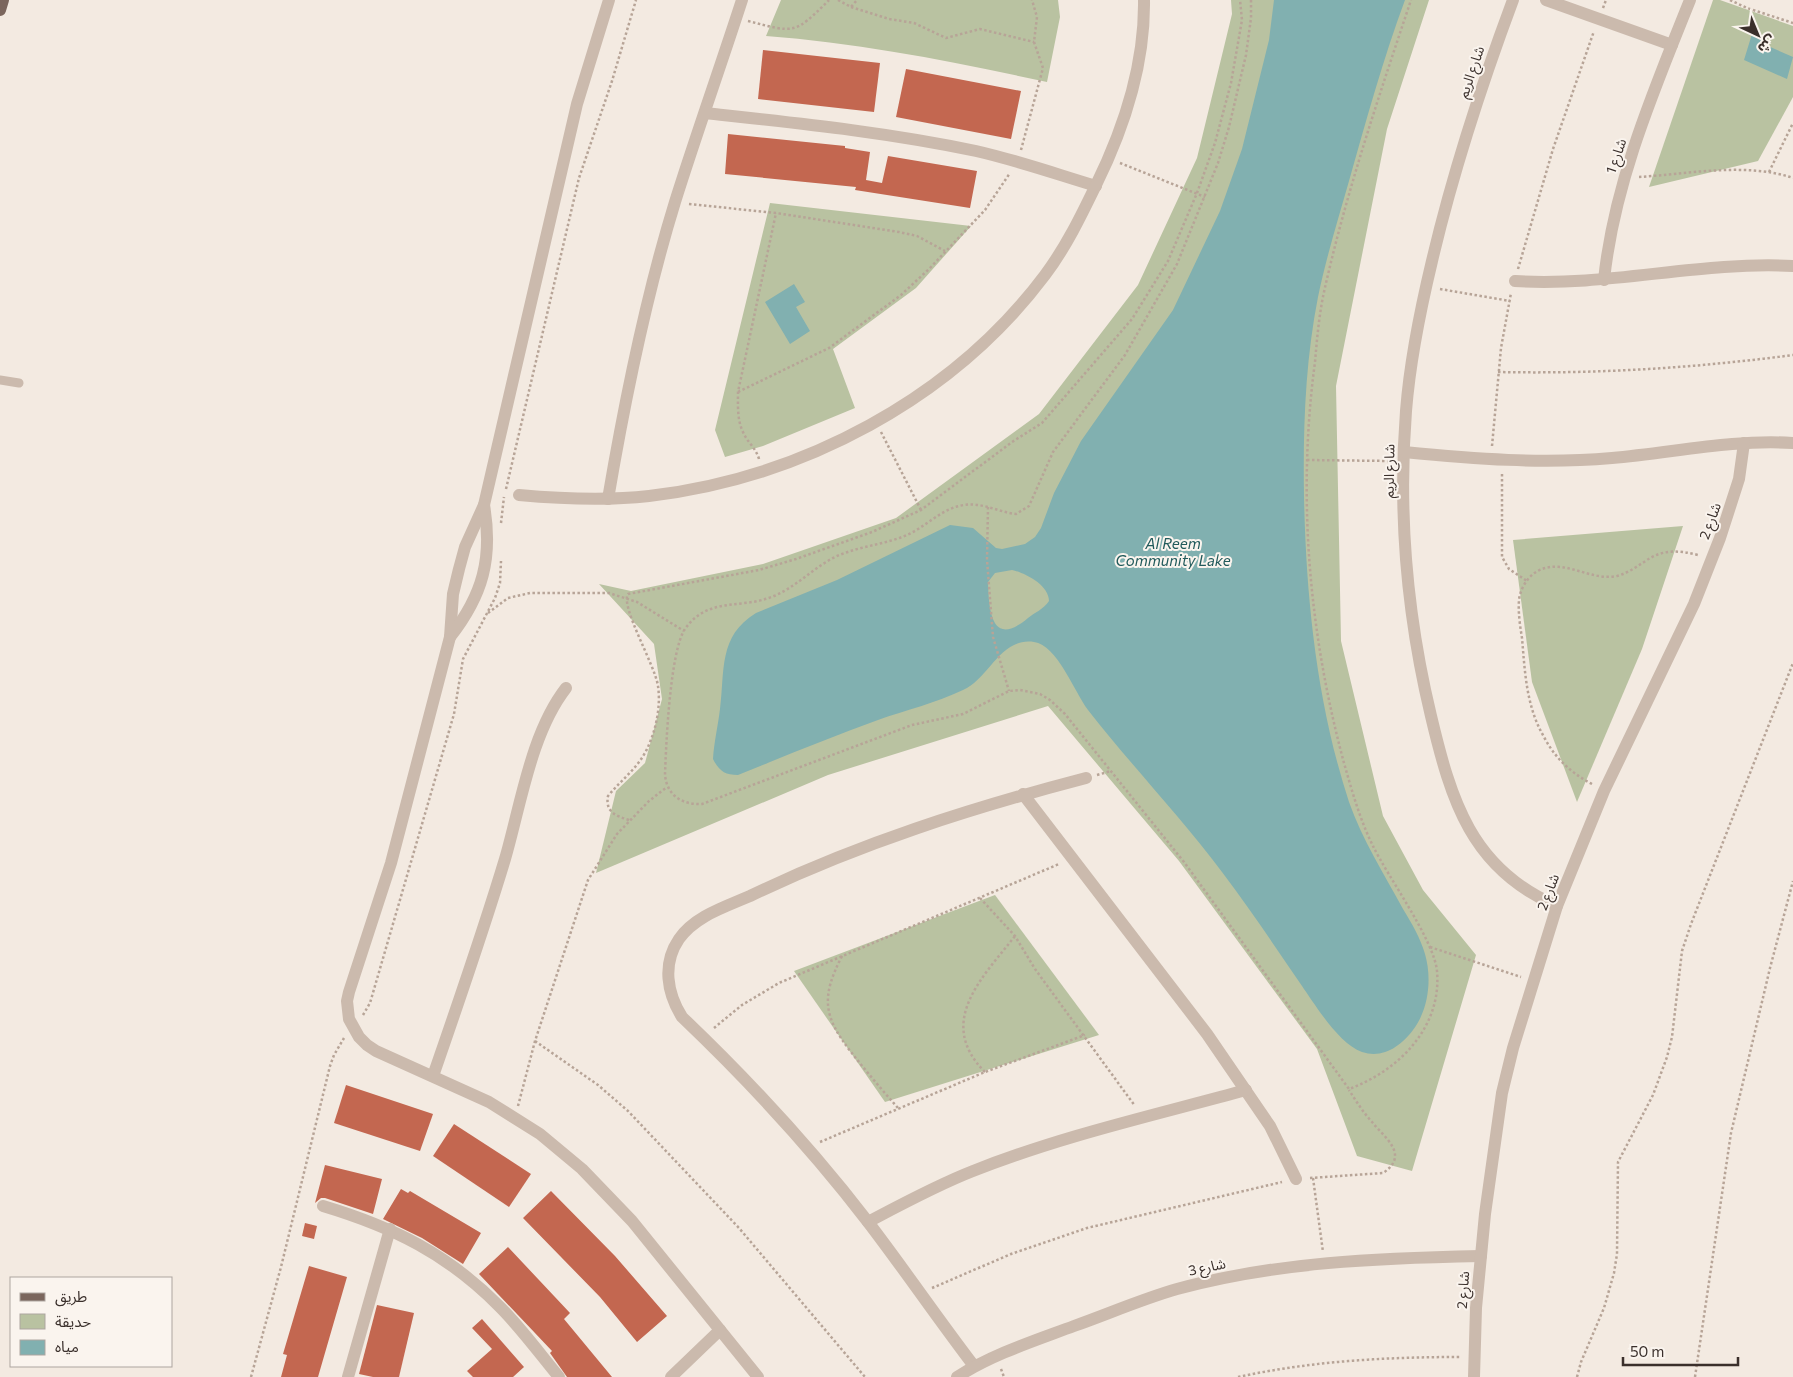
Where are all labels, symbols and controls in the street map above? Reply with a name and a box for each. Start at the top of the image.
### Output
north arrow [1733,10,1783,60]
text: ش [1755,32,1780,57]
street label: شارع الريم [1454,43,1490,101]
street label: شارع 1 [1602,136,1632,177]
street label: شارع الريم [1380,444,1400,498]
street label: شارع 2 [1695,500,1727,542]
water label: Al Reem Community Lake [1115,534,1231,569]
street label: شارع 2 [1533,871,1565,914]
street label: شارع 3 [1187,1254,1228,1282]
street label: شارع 2 [1453,1271,1475,1310]
legend [10,1277,172,1367]
text: طريق [55,1287,87,1307]
text: حديقة [55,1312,91,1330]
scale bar [1623,1334,1738,1366]
text: مياه [55,1337,79,1355]
text: 50 m [1630,1342,1664,1360]

